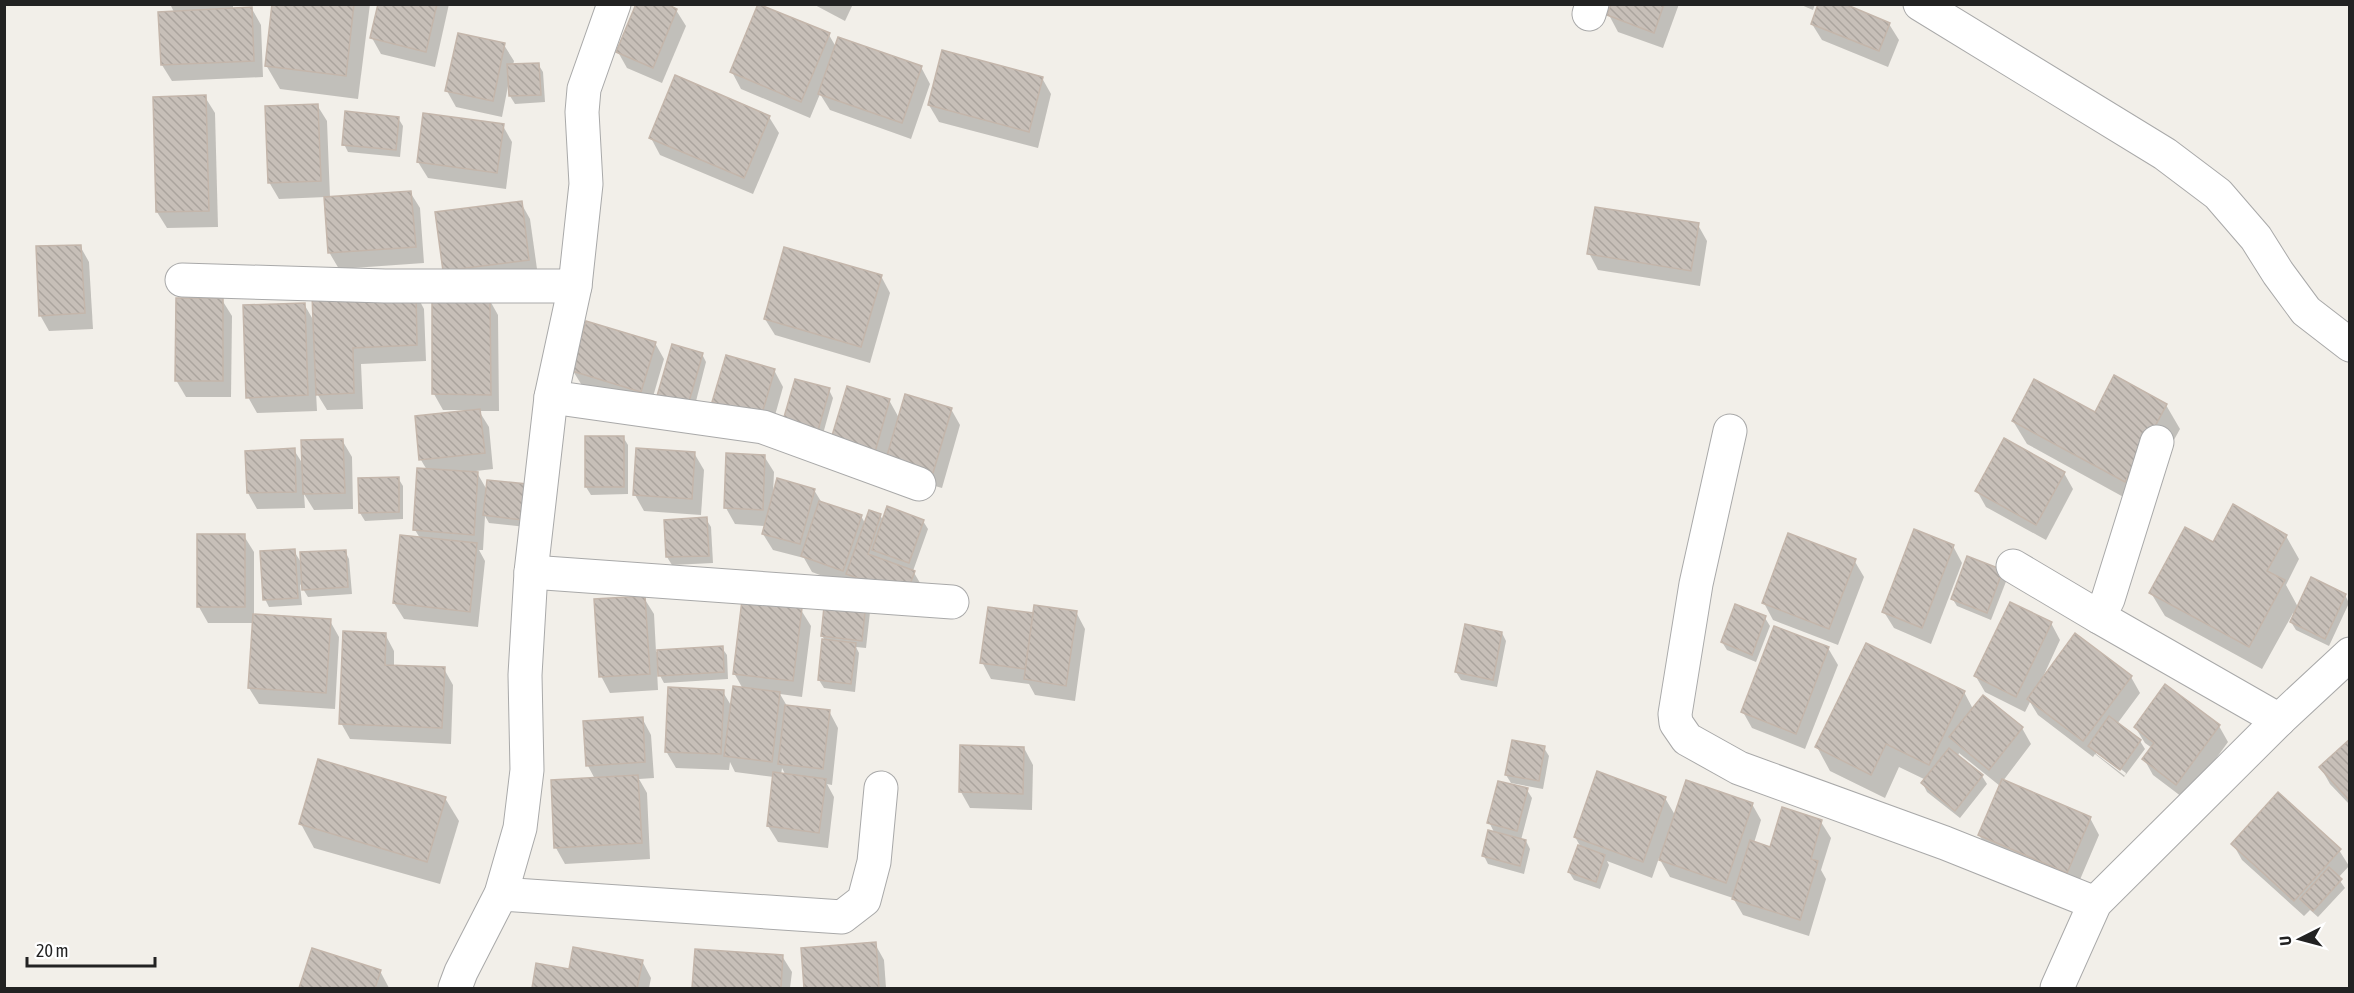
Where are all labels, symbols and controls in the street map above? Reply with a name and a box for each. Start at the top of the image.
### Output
north arrow [2270,909,2330,969]
scale bar [27,930,154,968]
text: U [2276,935,2295,946]
text: 20 m [36,940,68,961]

